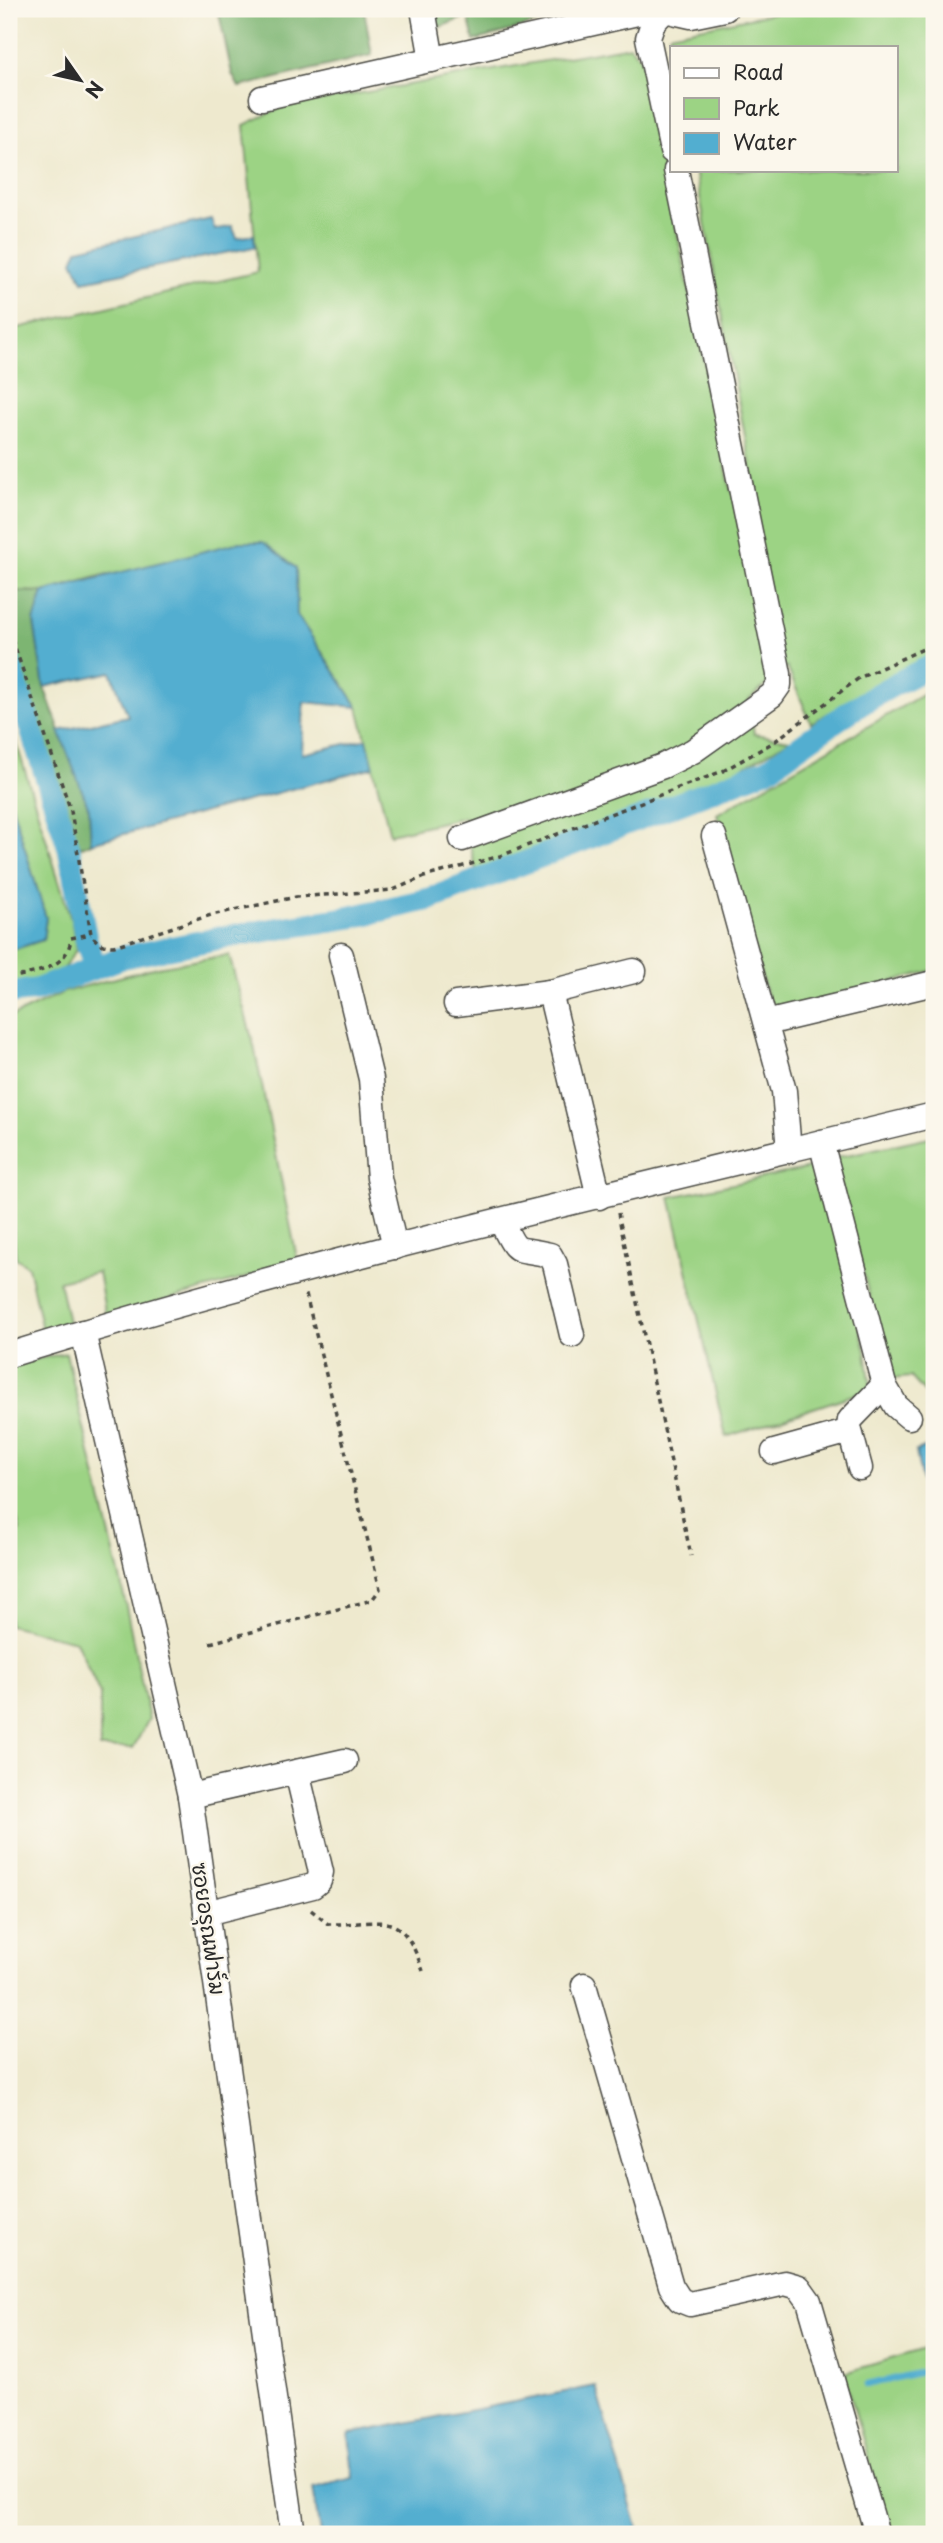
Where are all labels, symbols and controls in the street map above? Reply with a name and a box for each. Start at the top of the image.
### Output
north arrow [46,46,116,116]
legend [670,46,898,172]
text: Road [733,55,784,87]
text: N [79,76,111,104]
text: Park [733,91,780,123]
text: Water [733,125,797,157]
street label: ซอยอรุณฟาร์ม [183,1860,235,1997]

